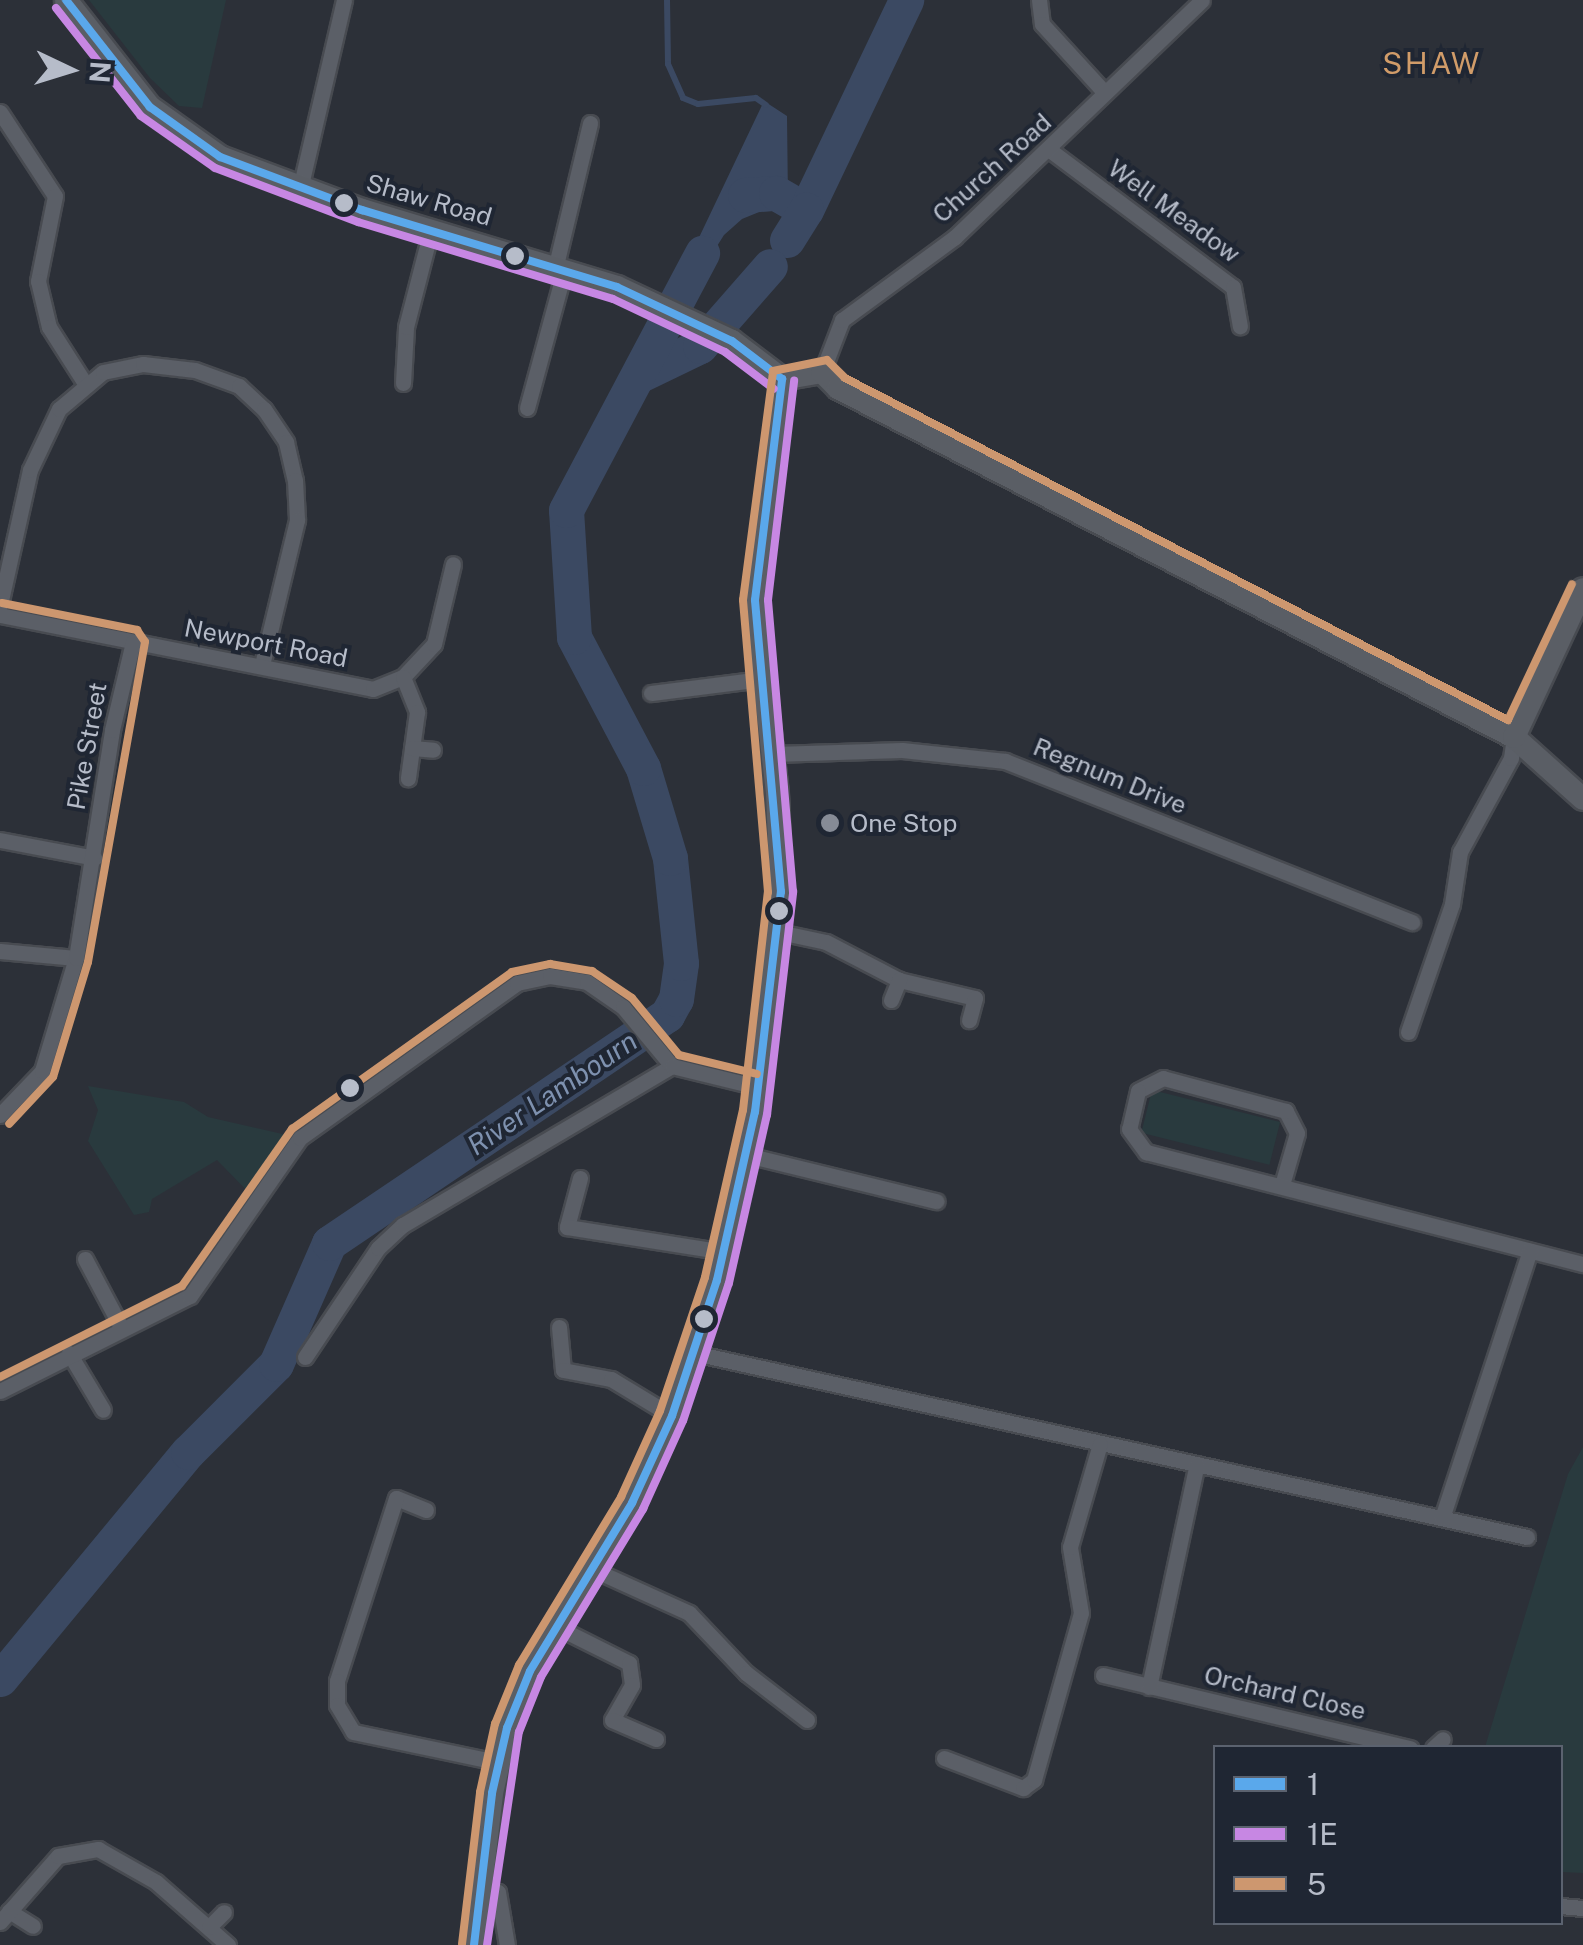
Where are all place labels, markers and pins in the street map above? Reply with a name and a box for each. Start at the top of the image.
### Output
unlabelled marker [334,193,354,213]
unlabelled marker [505,246,525,266]
place label: One Stop [850,808,958,838]
marker: One Stop [819,812,841,834]
unlabelled marker [769,901,789,921]
unlabelled marker [340,1078,360,1098]
unlabelled marker [694,1309,714,1329]

